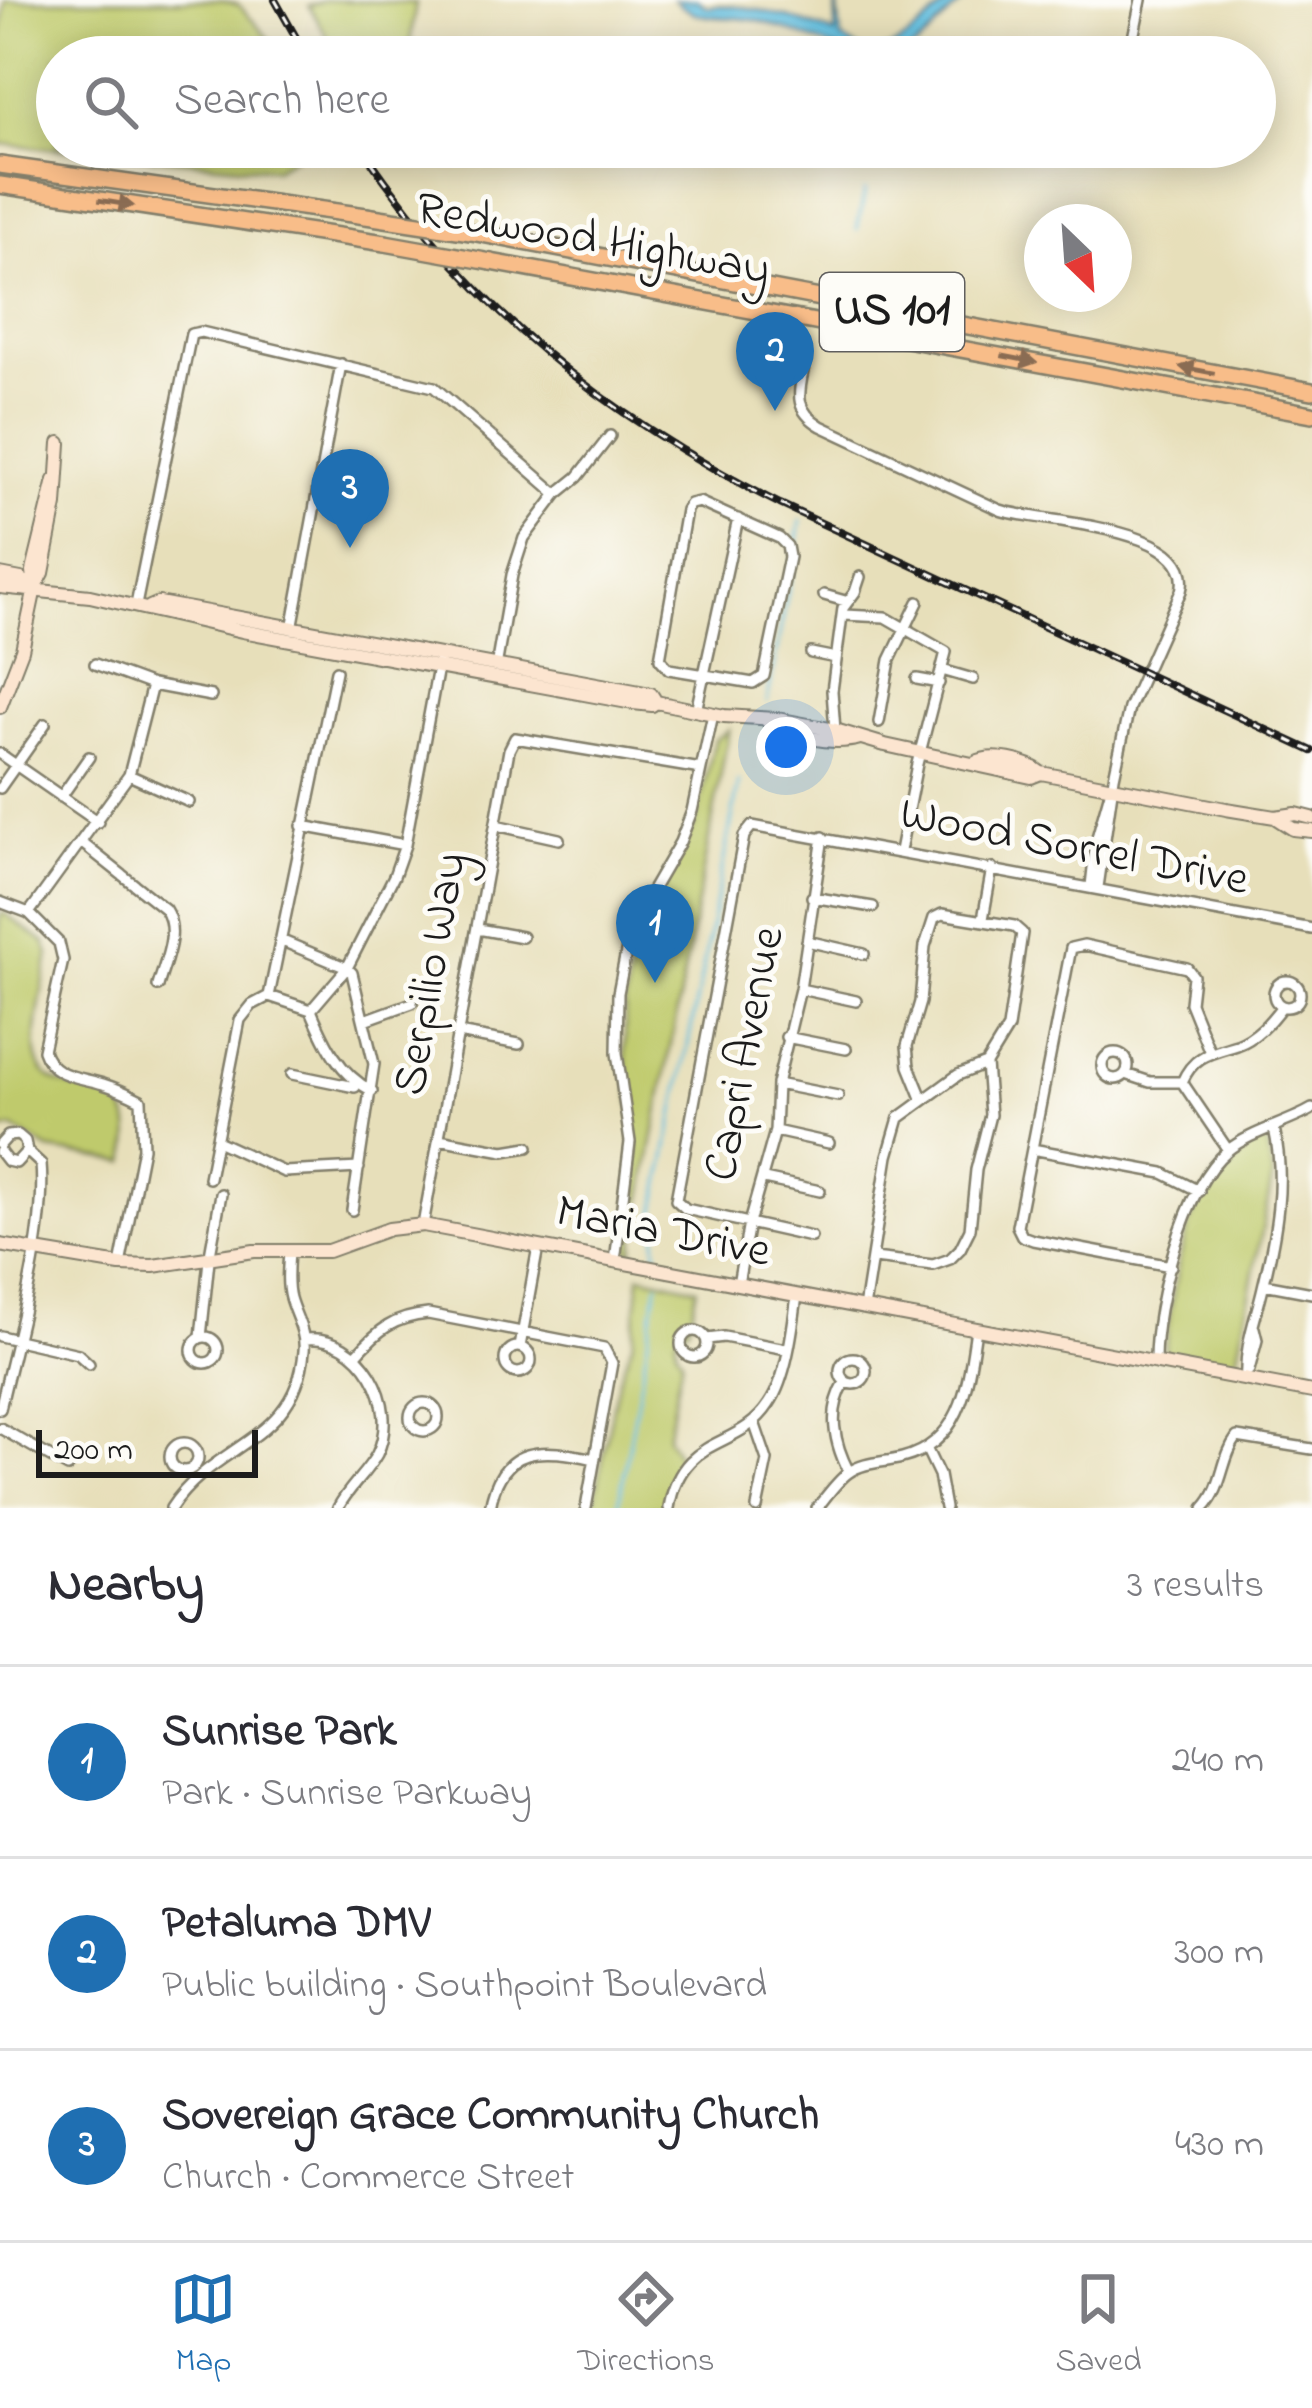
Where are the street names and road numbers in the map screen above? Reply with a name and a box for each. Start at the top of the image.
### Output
street label: Redwood Highway [410,175,775,308]
road number: US 101 [820,273,964,351]
street label: Wood Sorrel Drive [894,780,1255,916]
street label: Serpilio Way [376,847,488,1101]
street label: Capri Avenue [687,920,805,1187]
street label: Maria Drive [550,1178,777,1288]

